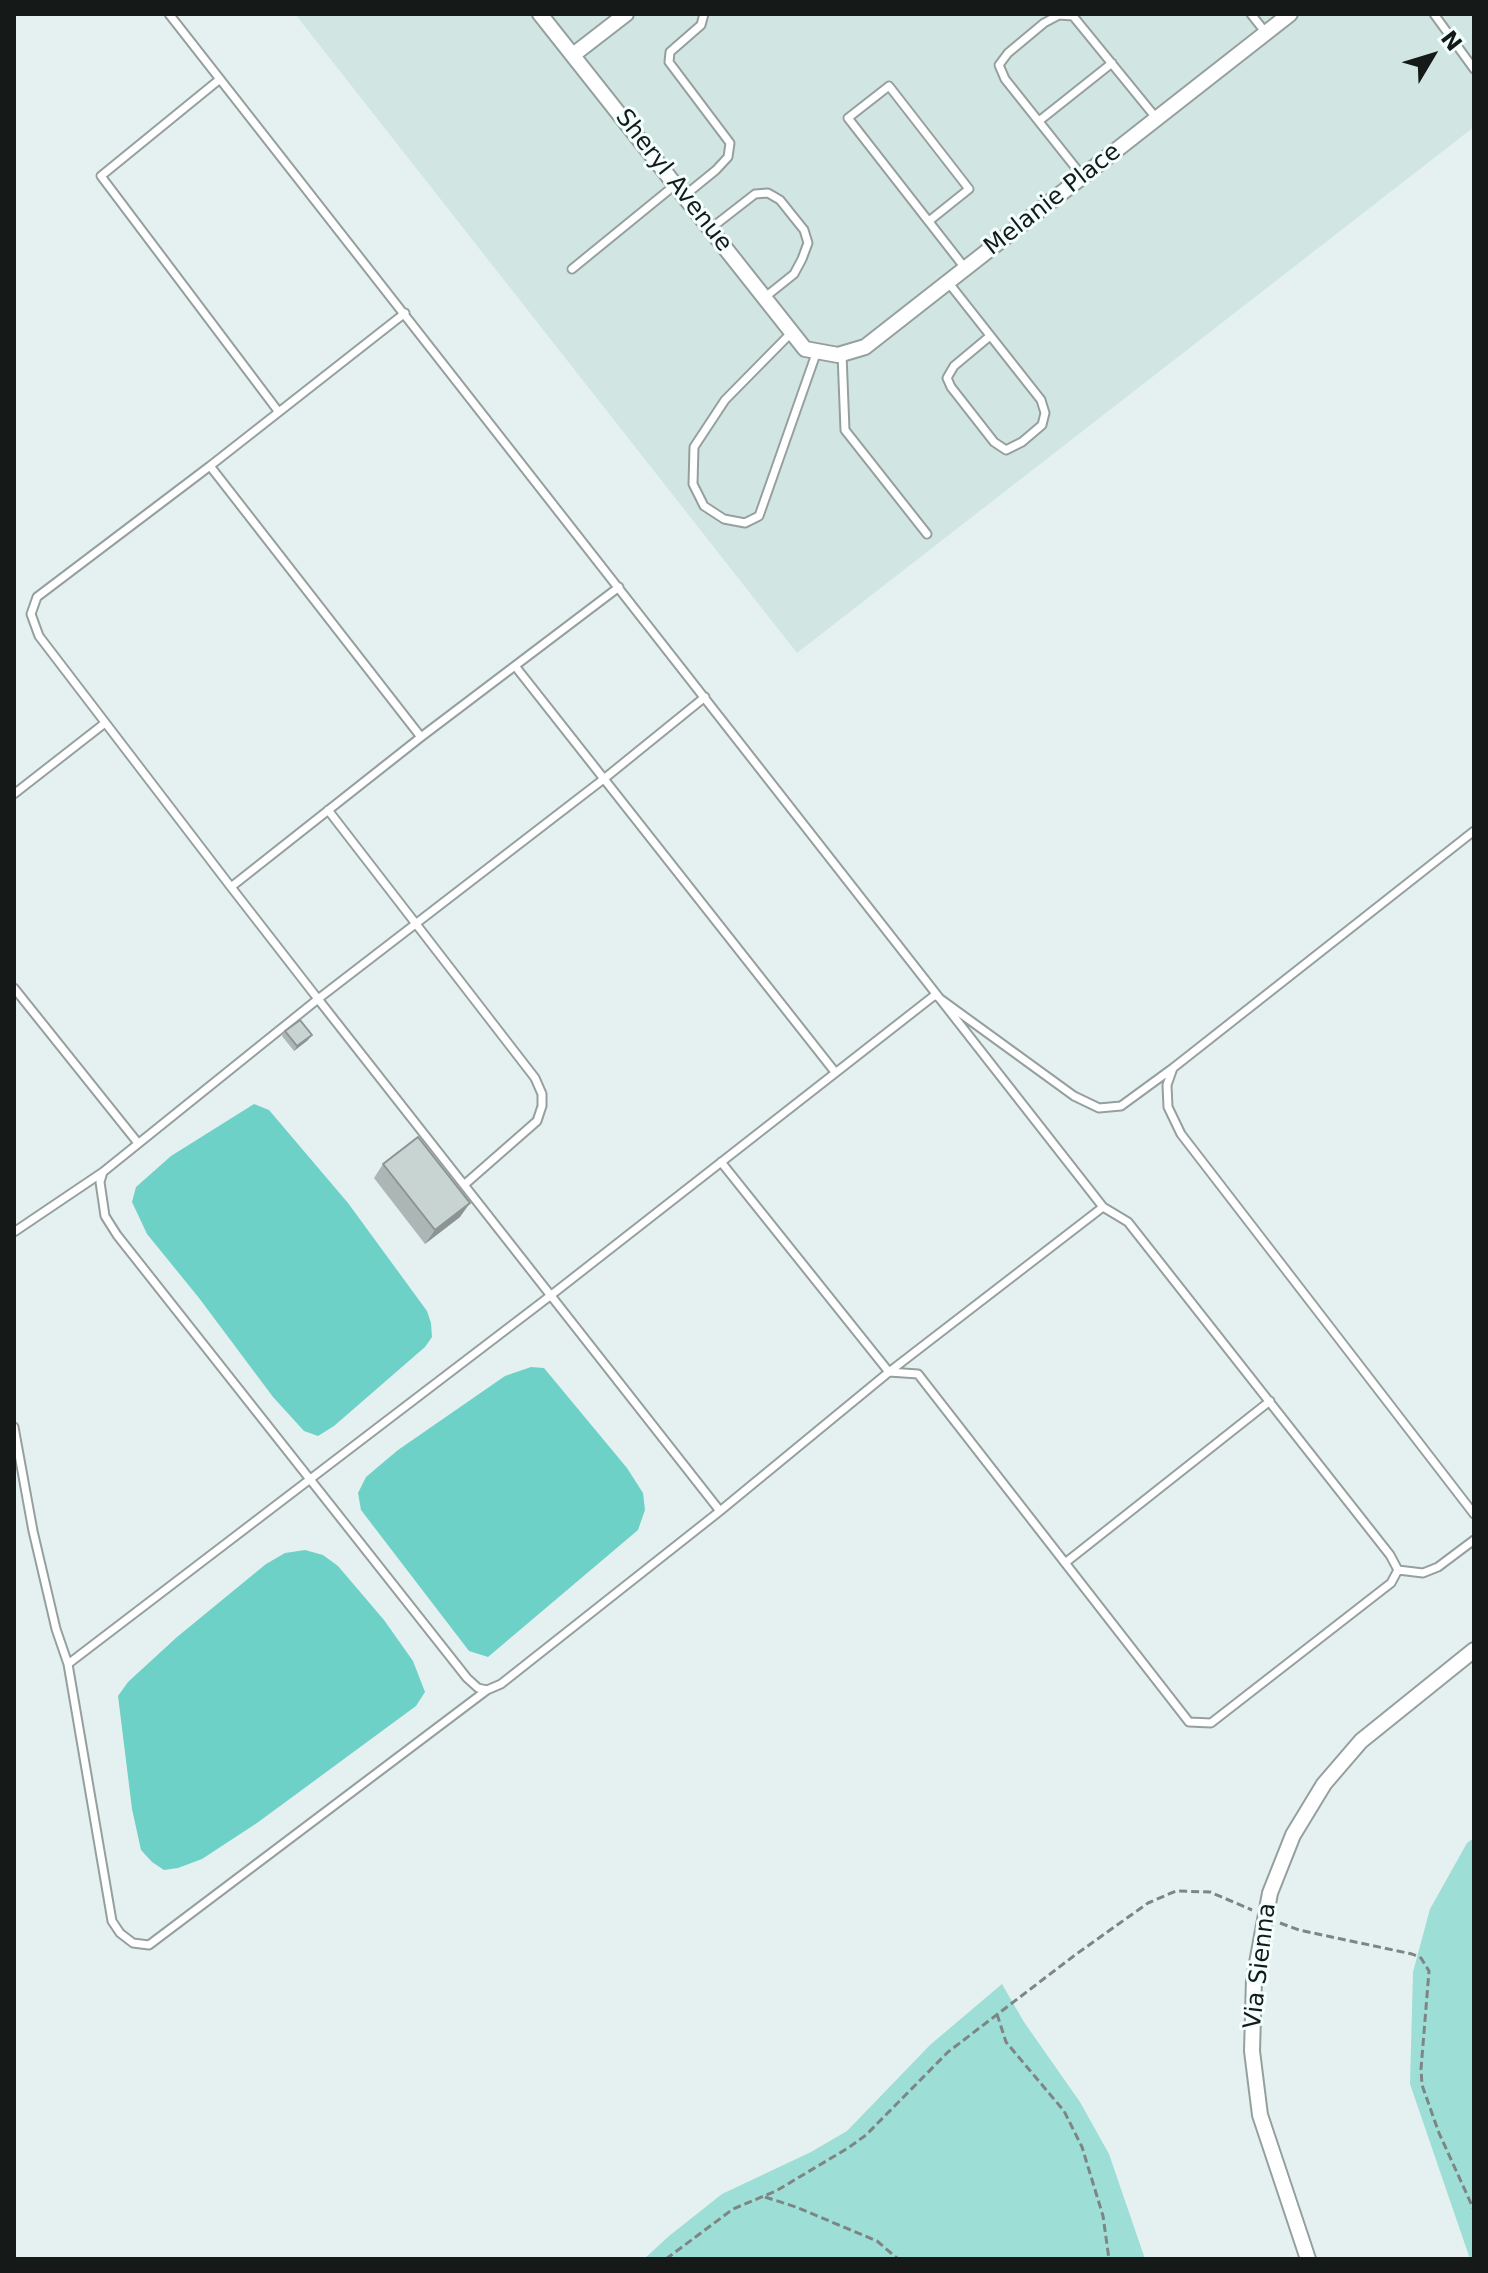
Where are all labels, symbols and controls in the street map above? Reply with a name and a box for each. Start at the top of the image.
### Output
north arrow [1392,16,1472,96]
text: N [1436,26,1467,56]
street label: Sheryl Avenue [608,104,738,258]
street label: Melanie Place [979,138,1127,262]
street label: Via Sienna [1239,1901,1283,2031]

